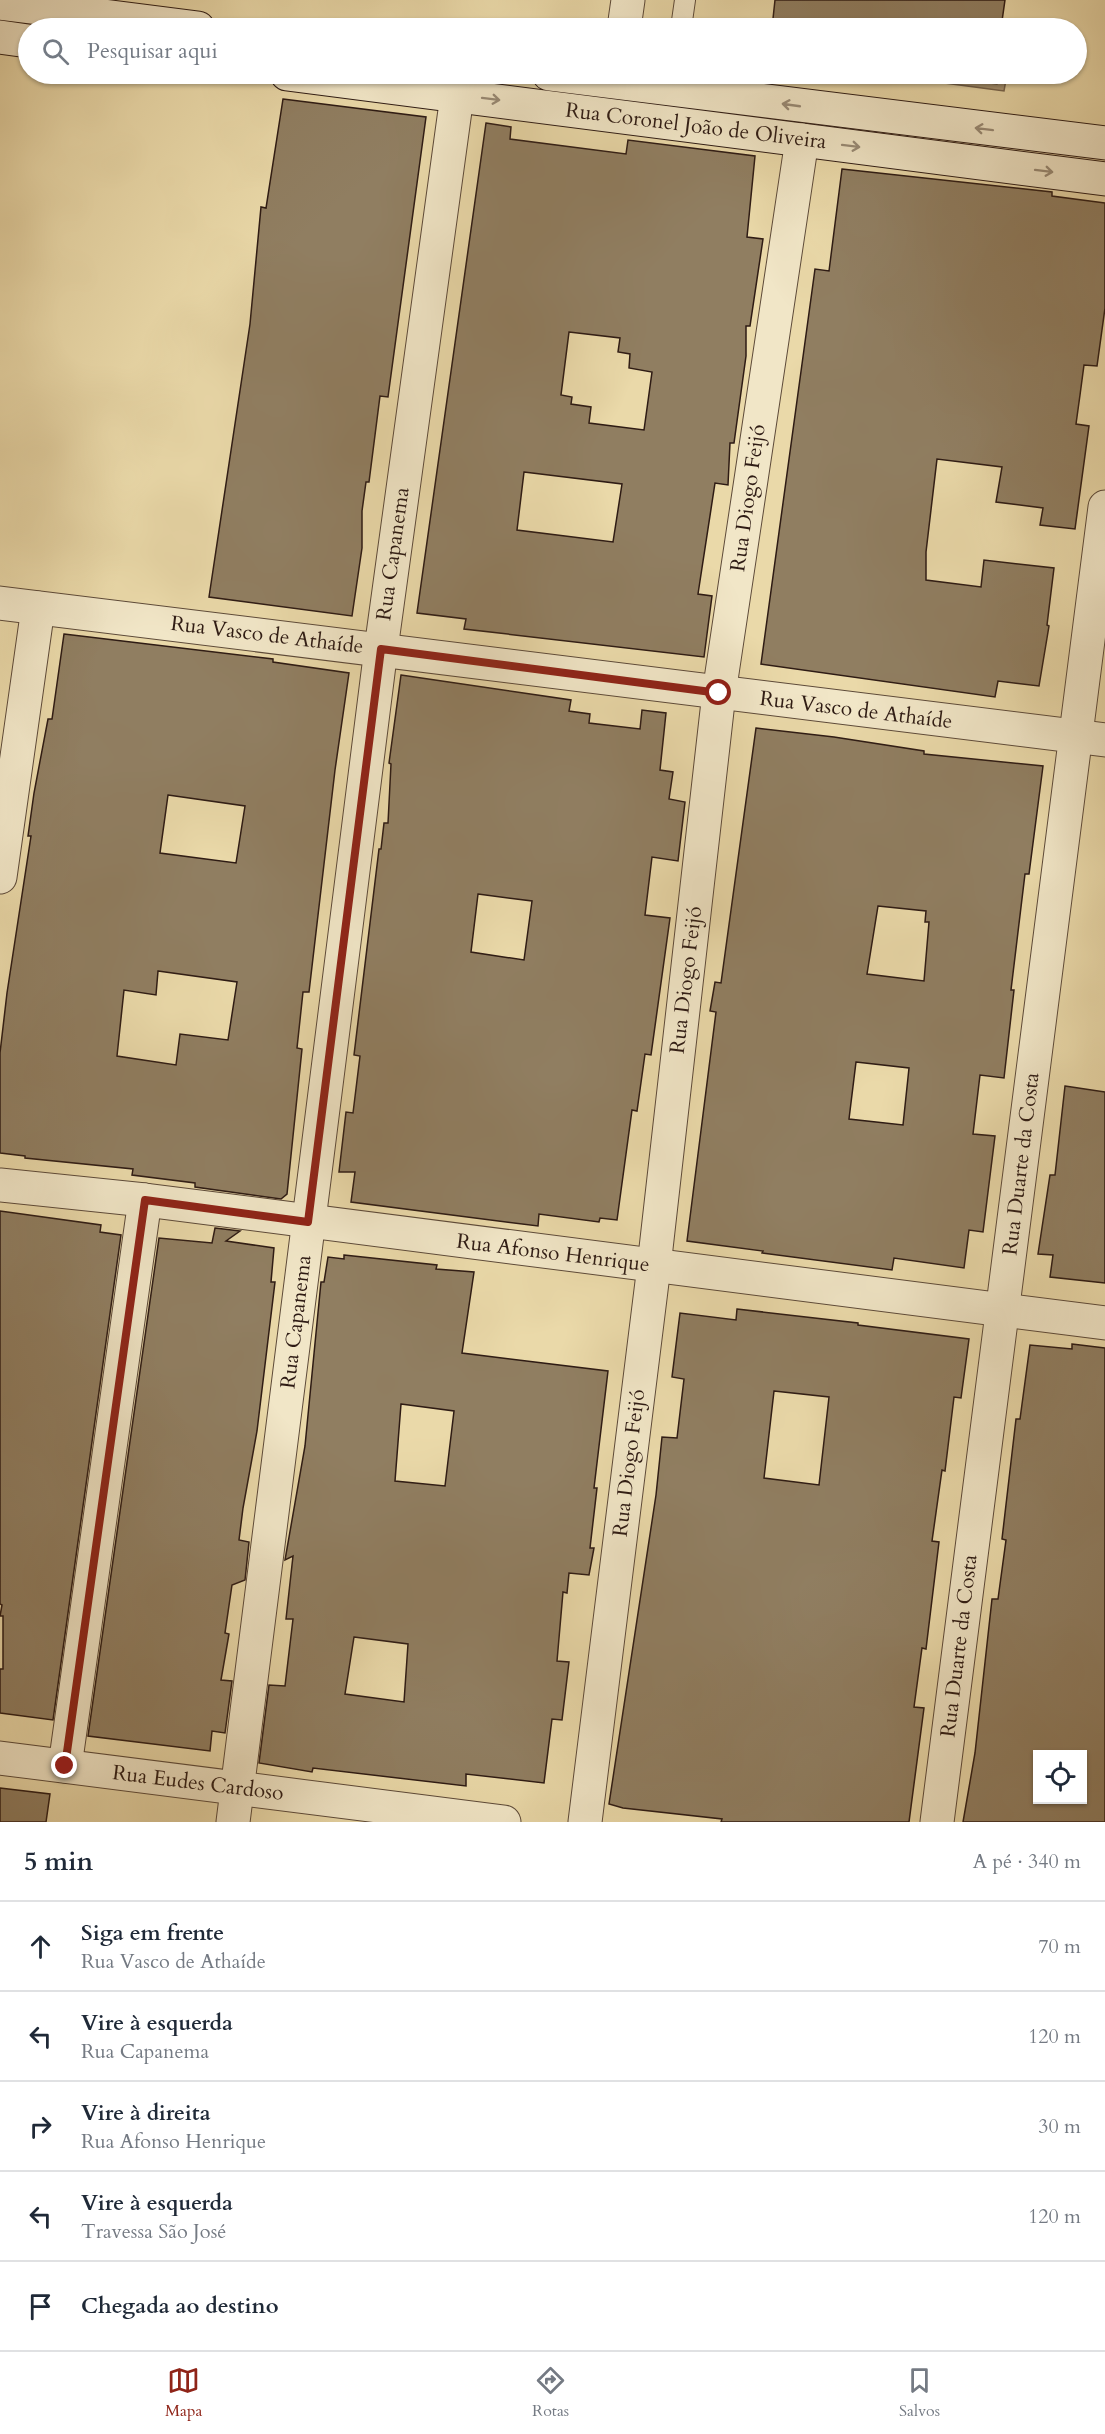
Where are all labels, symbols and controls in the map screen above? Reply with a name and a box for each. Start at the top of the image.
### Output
search box [18,18,1087,84]
icon: search [39,35,72,68]
text: Pesquisar aqui [87,36,218,66]
one-way arrow [481,94,500,105]
street label: Rua Coronel João de Oliveira [564,96,828,156]
one-way arrow [781,100,801,111]
one-way arrow [975,123,995,134]
one-way arrow [840,141,860,152]
one-way arrow [1034,166,1054,177]
street label: Rua Diogo Feijó [723,422,773,574]
street label: Rua Capanema [369,485,417,623]
street label: Rua Vasco de Athaíde [169,609,365,661]
route start [705,679,731,705]
street label: Rua Vasco de Athaíde [758,684,954,736]
street label: Rua Diogo Feijó [663,905,709,1055]
street label: Rua Duarte da Costa [995,1071,1047,1257]
street label: Rua Afonso Henrique [455,1227,651,1279]
street label: Rua Capanema [273,1253,319,1391]
street label: Rua Diogo Feijó [606,1388,652,1538]
street label: Rua Duarte da Costa [933,1553,985,1739]
map controls [1033,1750,1087,1804]
button: locate [1033,1750,1087,1804]
route end [51,1752,77,1778]
street label: Rua Eudes Cardoso [111,1758,285,1808]
text: 5 min [24,1844,93,1879]
text: A pé · 340 m [973,1848,1081,1875]
text: Siga em frente [81,1918,224,1948]
icon: ahead [24,1930,57,1963]
text: 70 m [1038,1933,1081,1960]
text: Rua Vasco de Athaíde [81,1948,266,1975]
text: Vire à esquerda [81,2008,233,2038]
icon: left [24,2020,57,2053]
text: 120 m [1028,2023,1081,2050]
text: Rua Capanema [81,2038,209,2065]
text: Vire à direita [81,2098,211,2128]
icon: right [24,2110,57,2143]
text: 30 m [1038,2113,1081,2140]
text: Rua Afonso Henrique [81,2128,266,2155]
text: Vire à esquerda [81,2188,233,2218]
icon: left [24,2200,57,2233]
text: 120 m [1028,2203,1081,2230]
text: Travessa São José [81,2218,226,2245]
icon: arrive [24,2290,57,2323]
text: Chegada ao destino [81,2291,279,2321]
tab: Mapa [165,2364,202,2422]
tab: Rotas [532,2364,569,2422]
tab: Salvos [899,2364,940,2422]

